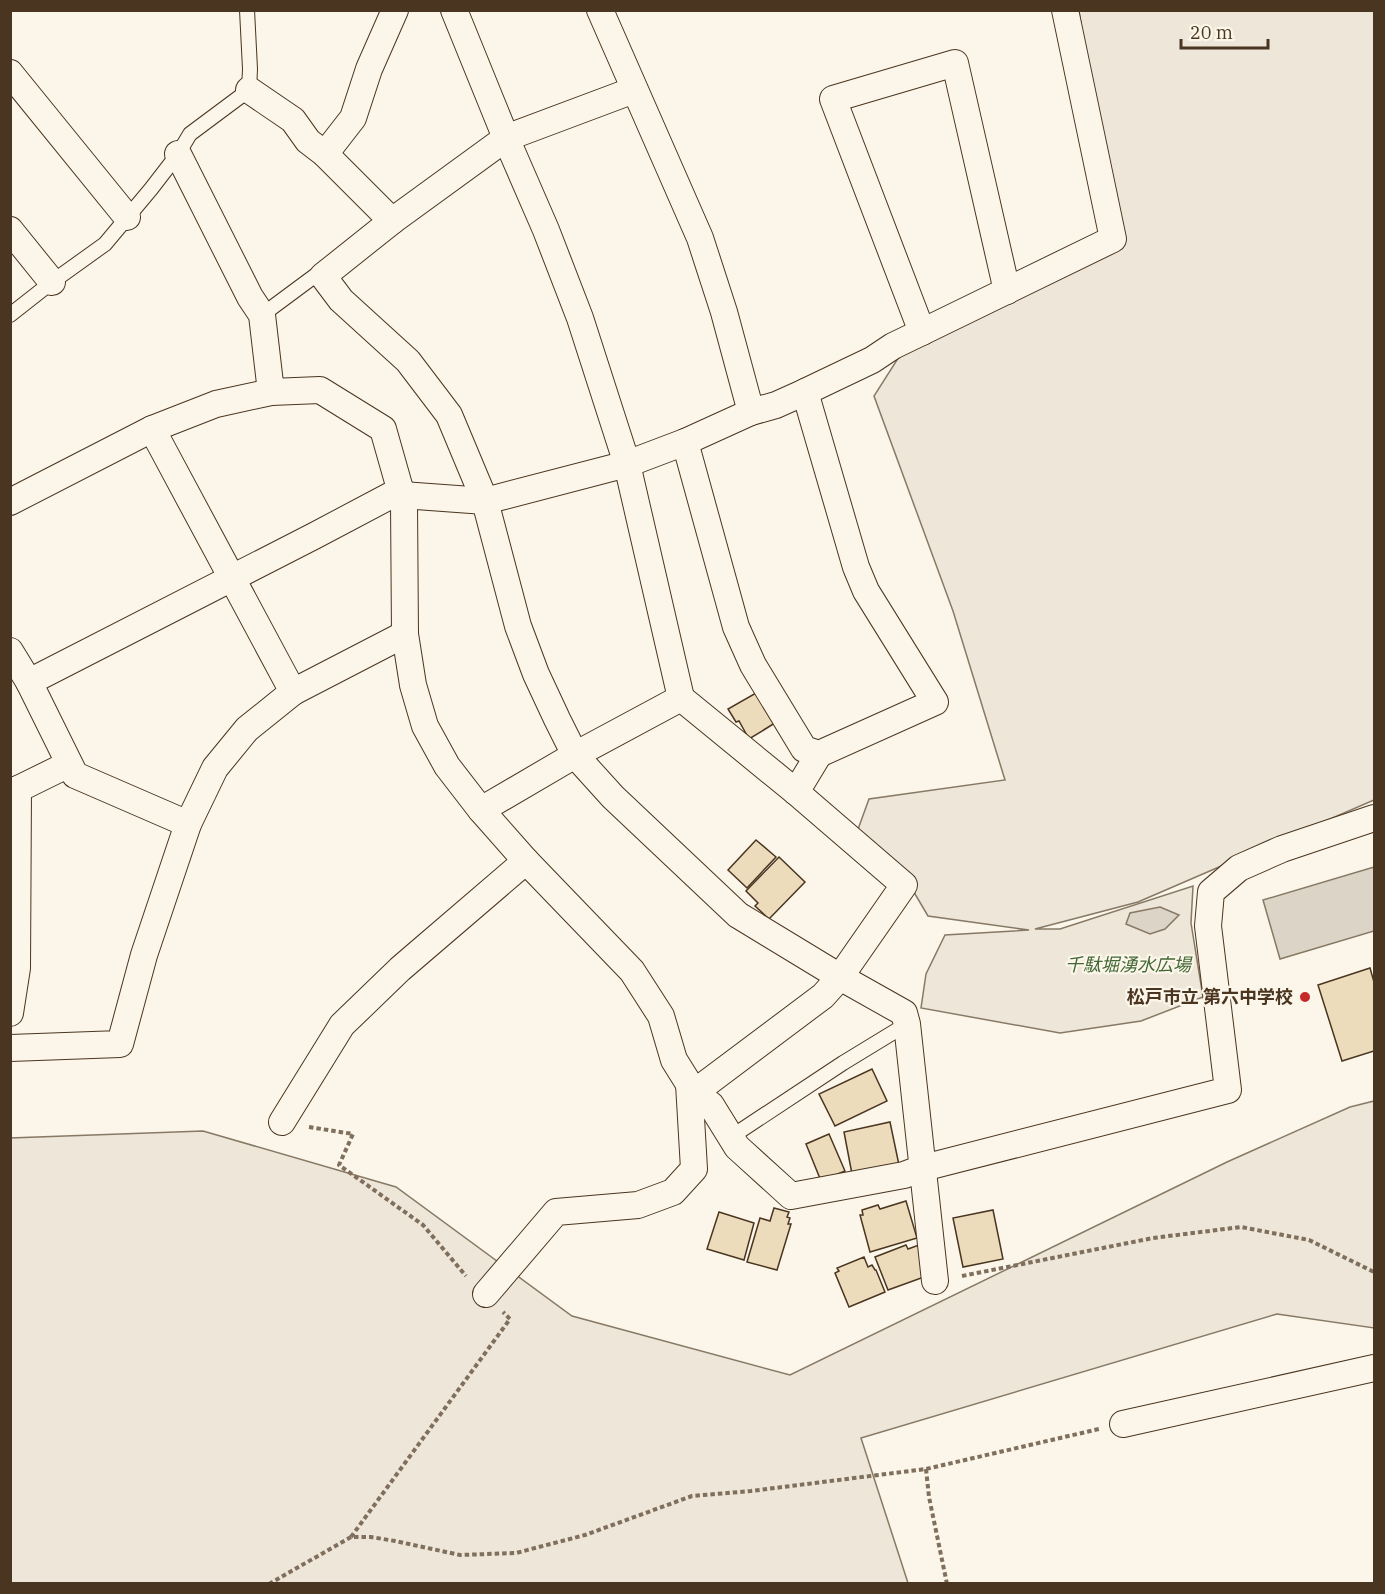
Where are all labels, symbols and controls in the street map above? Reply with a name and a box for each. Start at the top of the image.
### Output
scale bar [1181,12,1268,50]
text: 20 m [1190,21,1233,44]
park label: 千駄堀湧水広場 [1065,953,1193,976]
place label: 松戸市立 第六中学校 [1127,985,1293,1008]
marker: 松戸市立 第六中学校 [1298,990,1312,1004]

